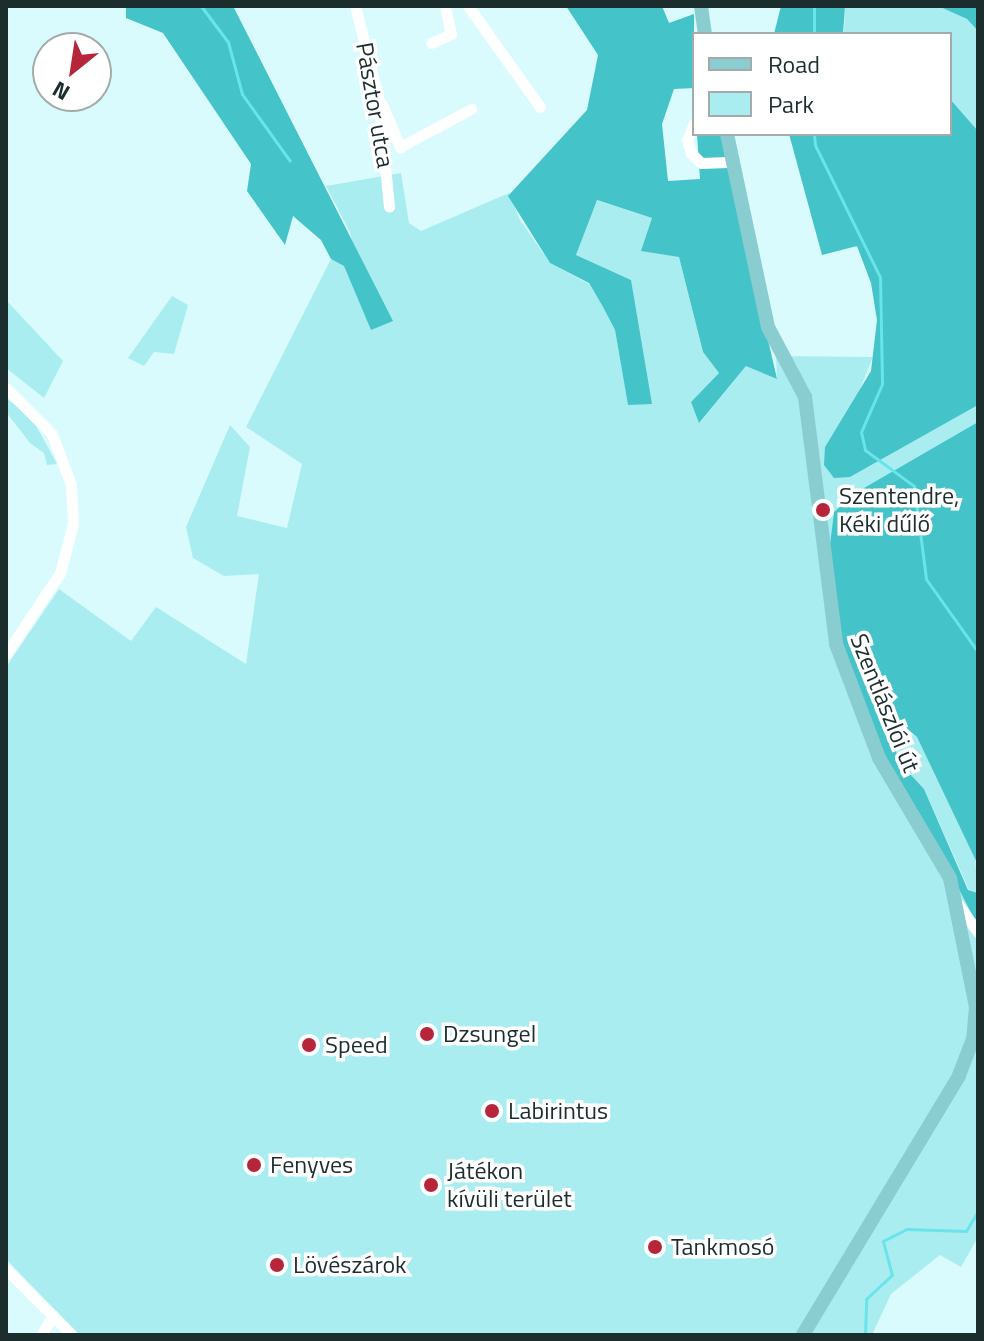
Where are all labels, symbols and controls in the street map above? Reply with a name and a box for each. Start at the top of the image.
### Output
north arrow [32,32,112,112]
legend [692,32,952,136]
street label: Pásztor utca [350,40,400,170]
text: Road [768,46,820,82]
text: N [46,73,76,110]
text: Park [768,86,814,122]
place label: Szentendre, Kéki dűlő [839,482,959,538]
marker: Szentendre, Kéki dűlő [814,501,832,519]
street label: Szentlászlói út [844,630,926,776]
place label: Dzsungel [443,1020,536,1048]
marker: Dzsungel [418,1025,436,1043]
place label: Speed [325,1031,388,1059]
marker: Speed [300,1036,318,1054]
place label: Labirintus [508,1097,608,1125]
marker: Labirintus [483,1102,501,1120]
place label: Fenyves [270,1151,353,1179]
marker: Fenyves [245,1156,263,1174]
place label: Játékon kívüli terület [447,1157,572,1213]
marker: Játékon kívüli terület [422,1176,440,1194]
place label: Tankmosó [671,1233,774,1261]
marker: Tankmosó [646,1238,664,1256]
place label: Lövészárok [293,1251,407,1279]
marker: Lövészárok [268,1256,286,1274]

